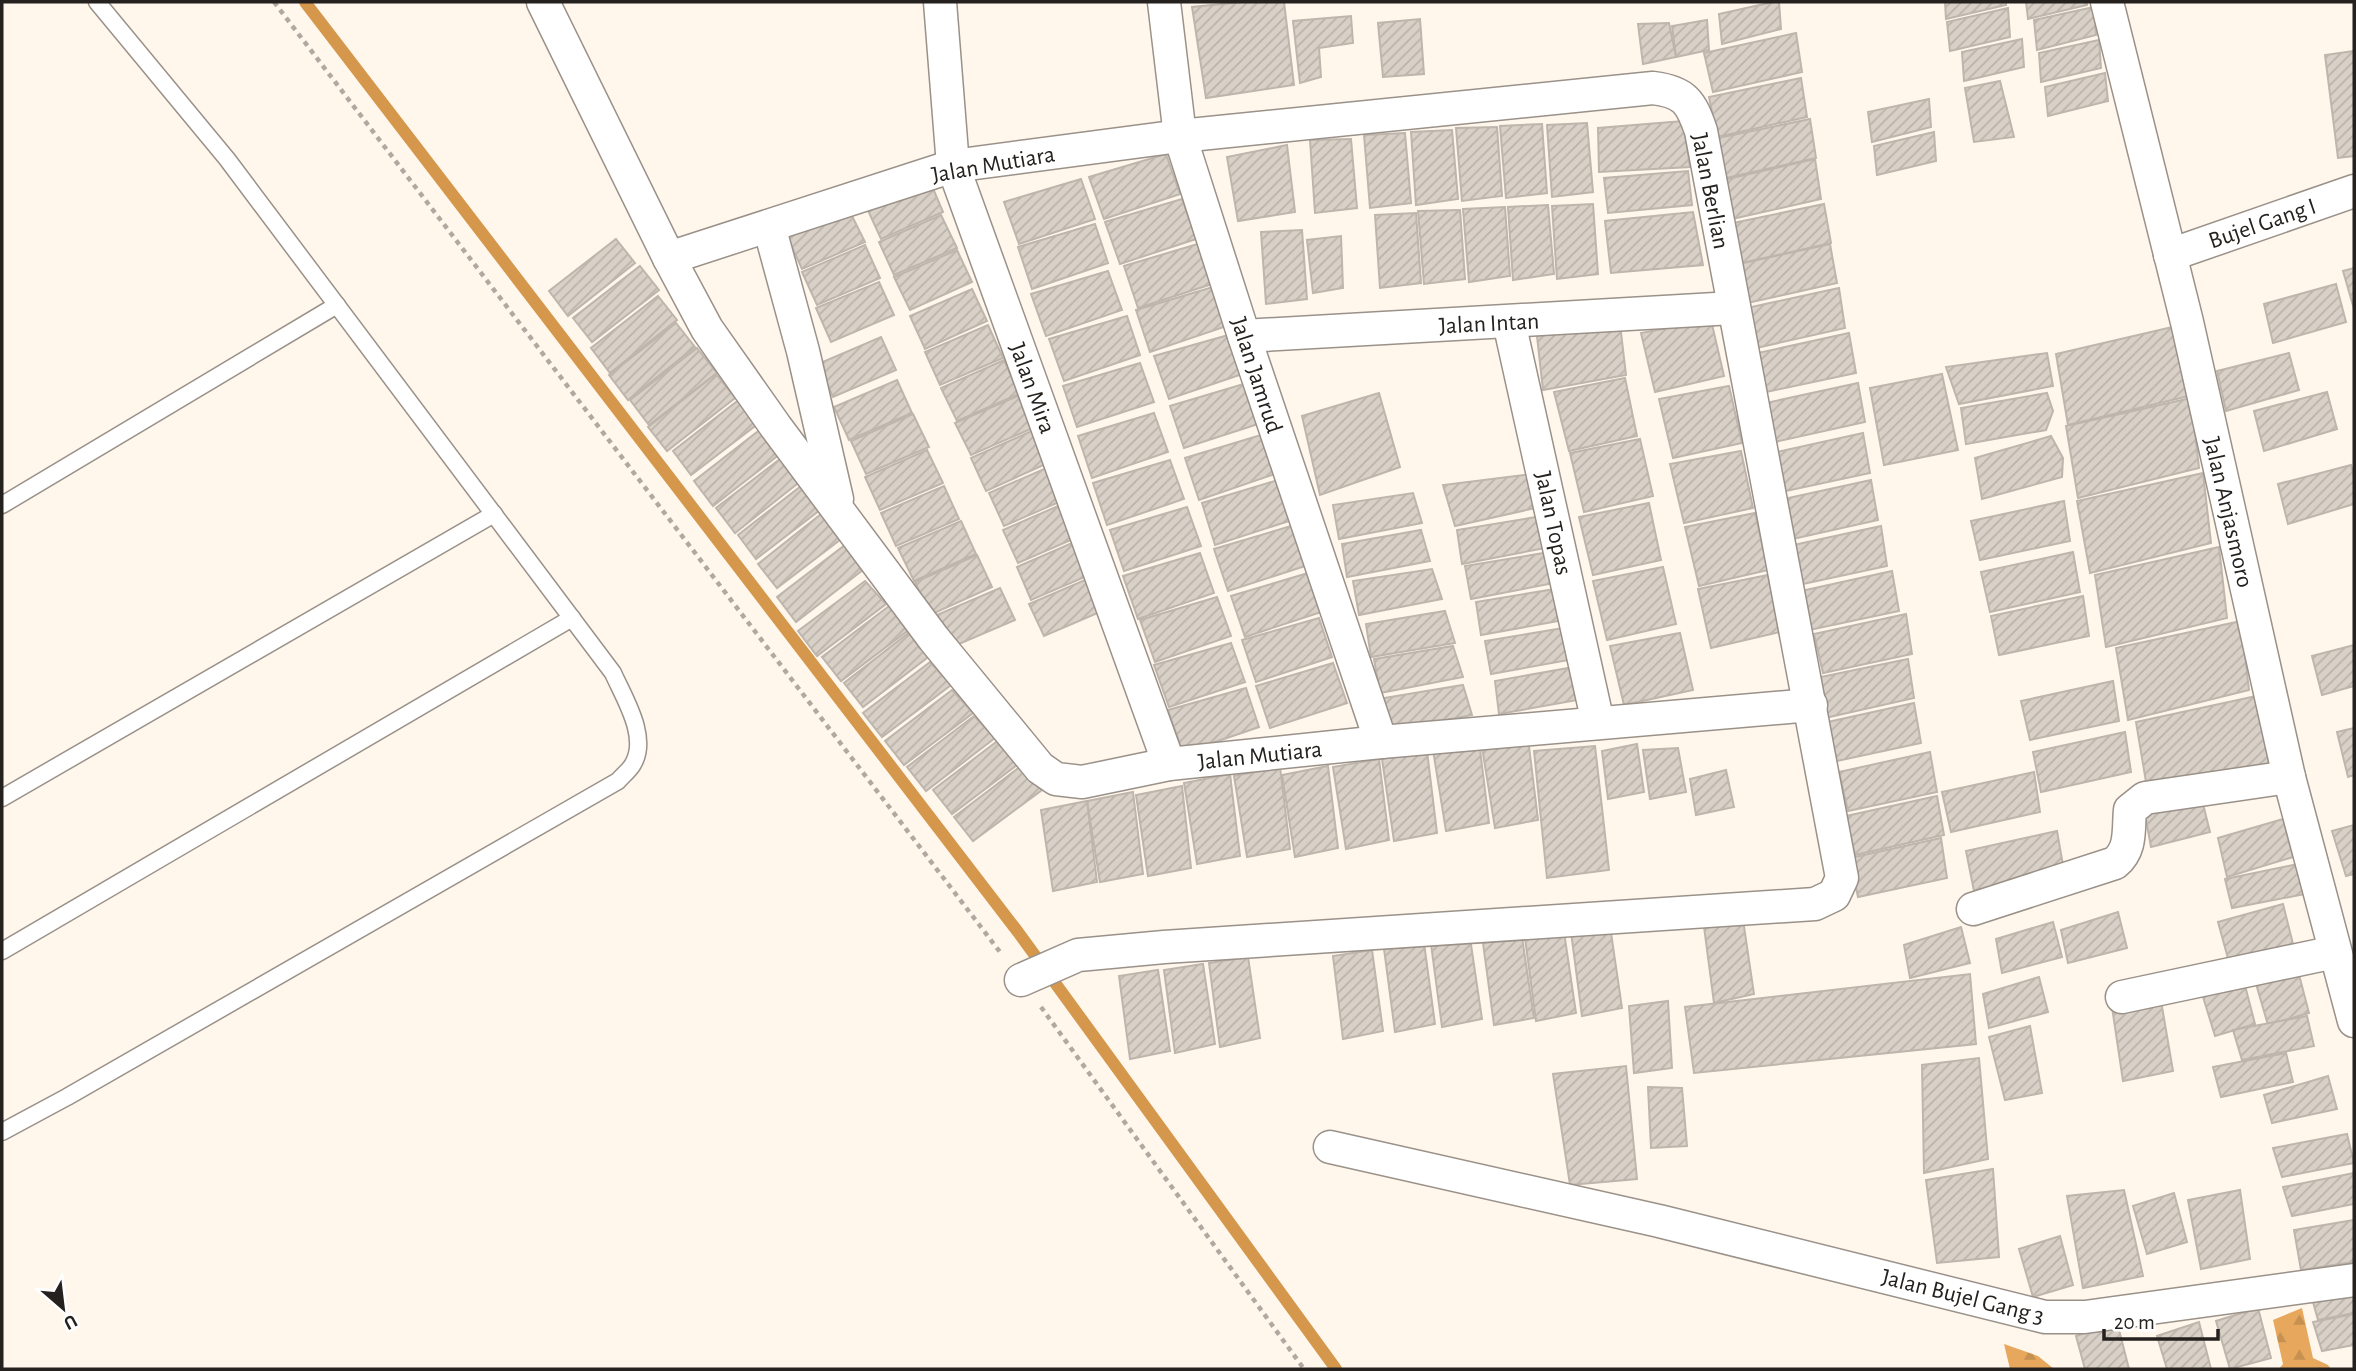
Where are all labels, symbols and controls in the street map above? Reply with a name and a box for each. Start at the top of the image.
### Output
street label: Jalan Berlian [1687,131,1733,251]
street label: Jalan Mutiara [930,142,1057,188]
street label: Bujel Gang I [2206,194,2319,254]
street label: Jalan Intan [1438,309,1540,339]
street label: Jalan Jamrud [1226,314,1286,436]
street label: Jalan Mira [1005,340,1059,437]
street label: Jalan Anjasmoro [2199,435,2257,590]
street label: Jalan Topas [1530,469,1576,577]
street label: Jalan Mutiara [1197,738,1323,774]
street label: Jalan Bujel Gang 3 [1879,1265,2046,1329]
north arrow [28,1273,98,1343]
scale bar [2104,1298,2218,1342]
text: U [60,1310,80,1333]
text: 20 m [2114,1312,2155,1333]

